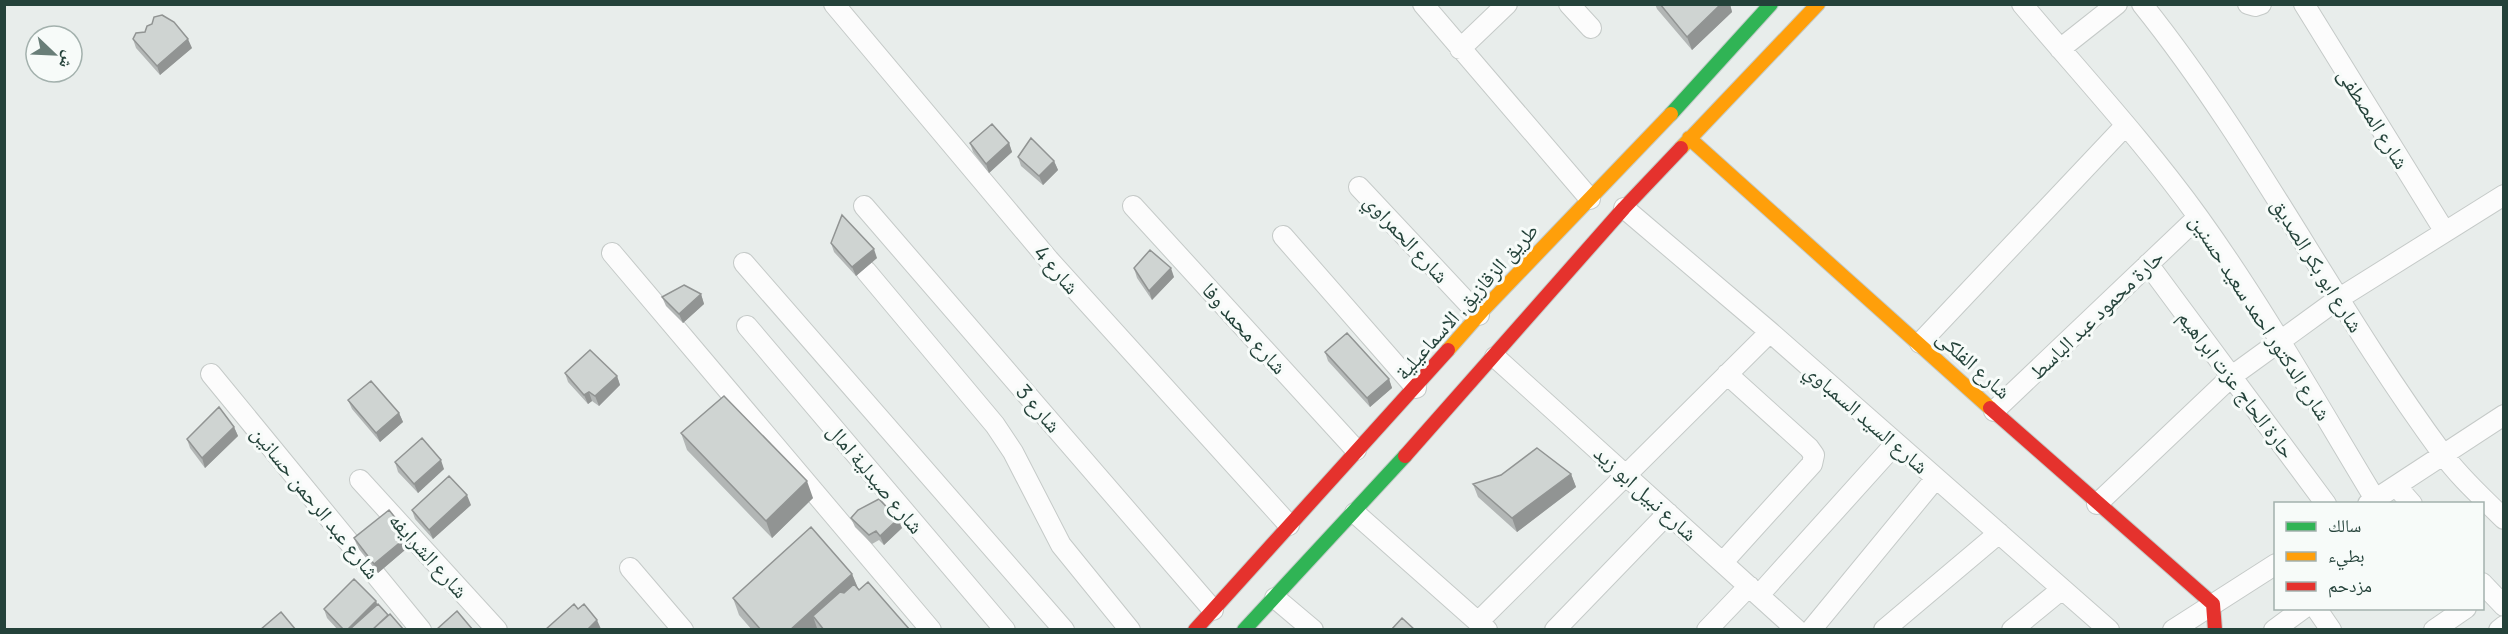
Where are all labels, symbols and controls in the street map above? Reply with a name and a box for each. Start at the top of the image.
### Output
north arrow [24,24,84,84]
text: ش [54,48,81,72]
street label: شارع المصطفى [2332,62,2416,174]
street label: شارع الحمراوي [1356,187,1456,291]
street label: شارع ابو بكر الصديق [2265,193,2371,337]
street label: شارع الدكتور احمد سعيد حسنين [2184,208,2338,426]
street label: طريق الزقازيق, الاسماعيلية [1388,217,1544,385]
street label: شارع 4 [1028,238,1086,300]
street label: حارة محمود عبد الباسط [2023,243,2169,385]
street label: شارع محمد وفا [1196,276,1294,380]
street label: حارة الحاج عزت ابراهيم [2171,304,2302,464]
street label: شارع الفلكى [1931,323,2017,405]
street label: شارع السيد السمباوي [1797,356,1935,482]
street label: شارع 3 [1010,378,1068,438]
street label: شارع صيدلية امال [821,417,931,539]
street label: شارع عبد الرحمن حسانين [245,419,387,585]
street label: شارع نبيل ابو زيد [1588,439,1704,547]
legend [2274,502,2484,610]
street label: شارع الشرايفه [383,506,475,604]
text: سالك [2328,513,2361,537]
text: بطيء [2328,543,2365,571]
text: مزدحم [2328,573,2372,598]

